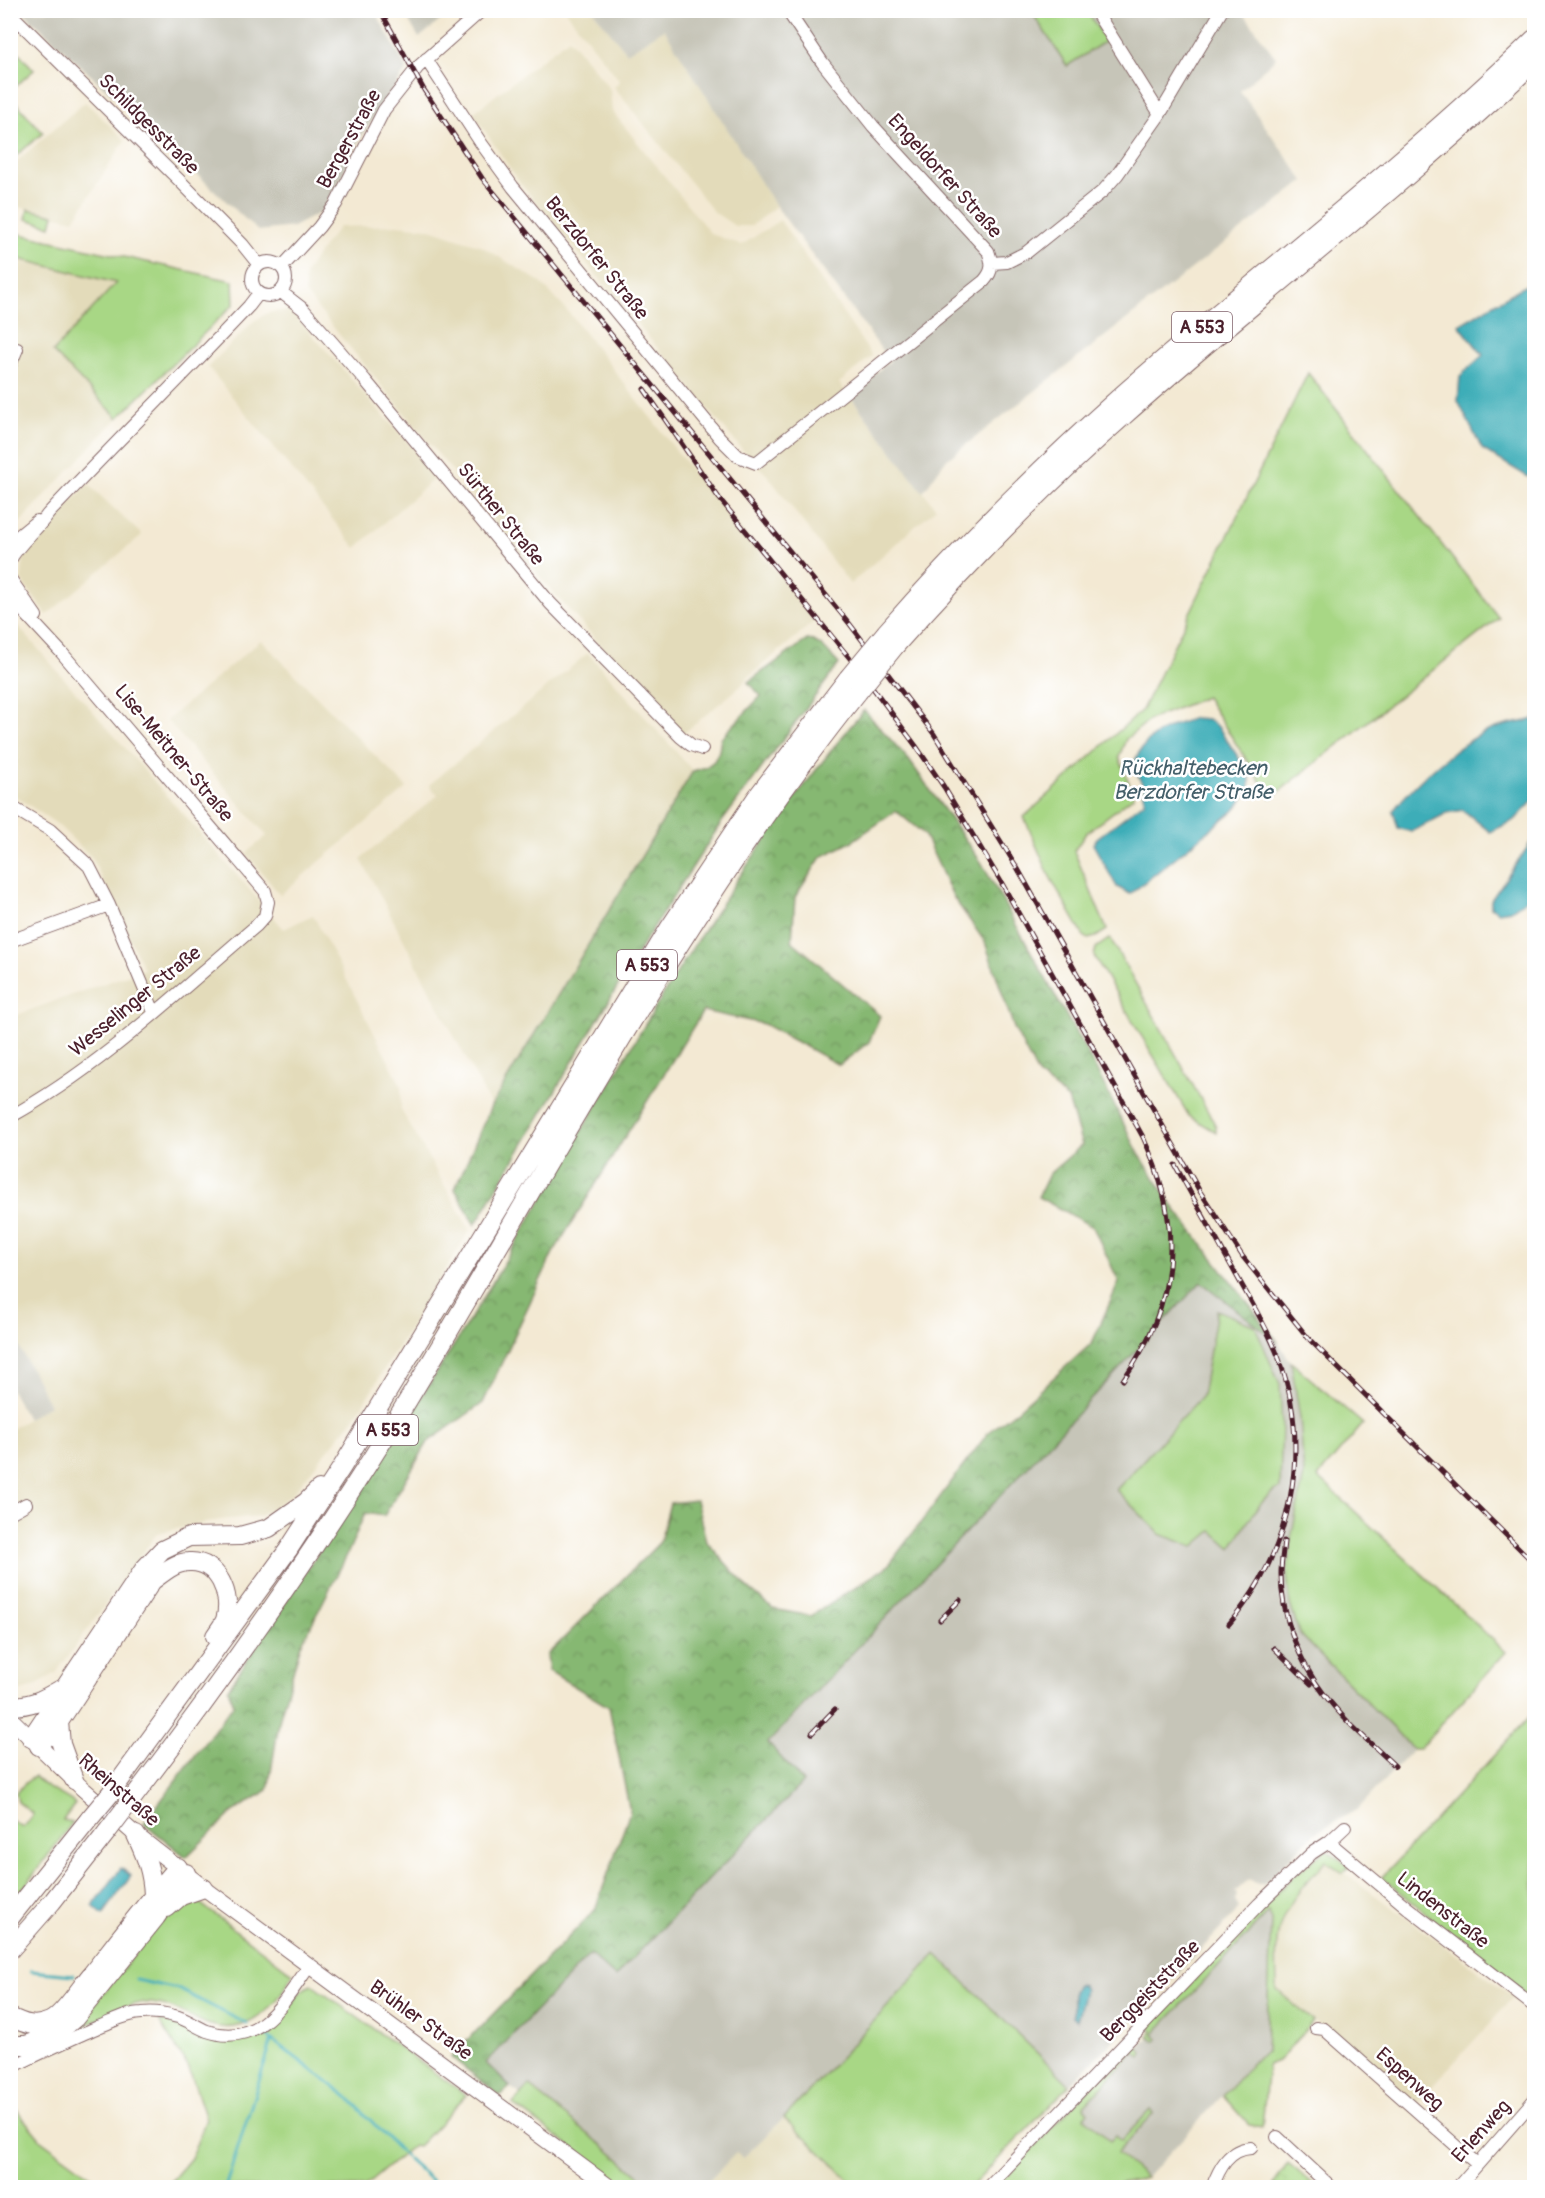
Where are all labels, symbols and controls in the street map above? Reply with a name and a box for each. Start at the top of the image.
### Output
street label: Schildgesstraße [93,68,205,180]
street label: Bergerstraße [312,85,387,193]
street label: Engeldorfer Straße [883,109,1008,243]
street label: Berzdorfer Straße [540,191,654,325]
road number: A 553 [1172,312,1232,342]
street label: Sürther Straße [452,458,550,570]
street label: Lise-Meitner-Straße [109,679,239,827]
water label: Rückhaltebecken Berzdorfer Straße [1114,755,1275,806]
street label: Wesselinger Straße [64,940,206,1062]
road number: A 553 [617,950,677,980]
road number: A 553 [358,1415,418,1445]
street label: Rheinstraße [73,1748,165,1832]
street label: Lindenstraße [1392,1866,1494,1954]
street label: Berggeiststraße [1095,1934,1205,2048]
street label: Brühler Straße [365,1974,477,2066]
street label: Espenweg [1371,2042,1449,2116]
street label: Erlenweg [1446,2094,1516,2168]

